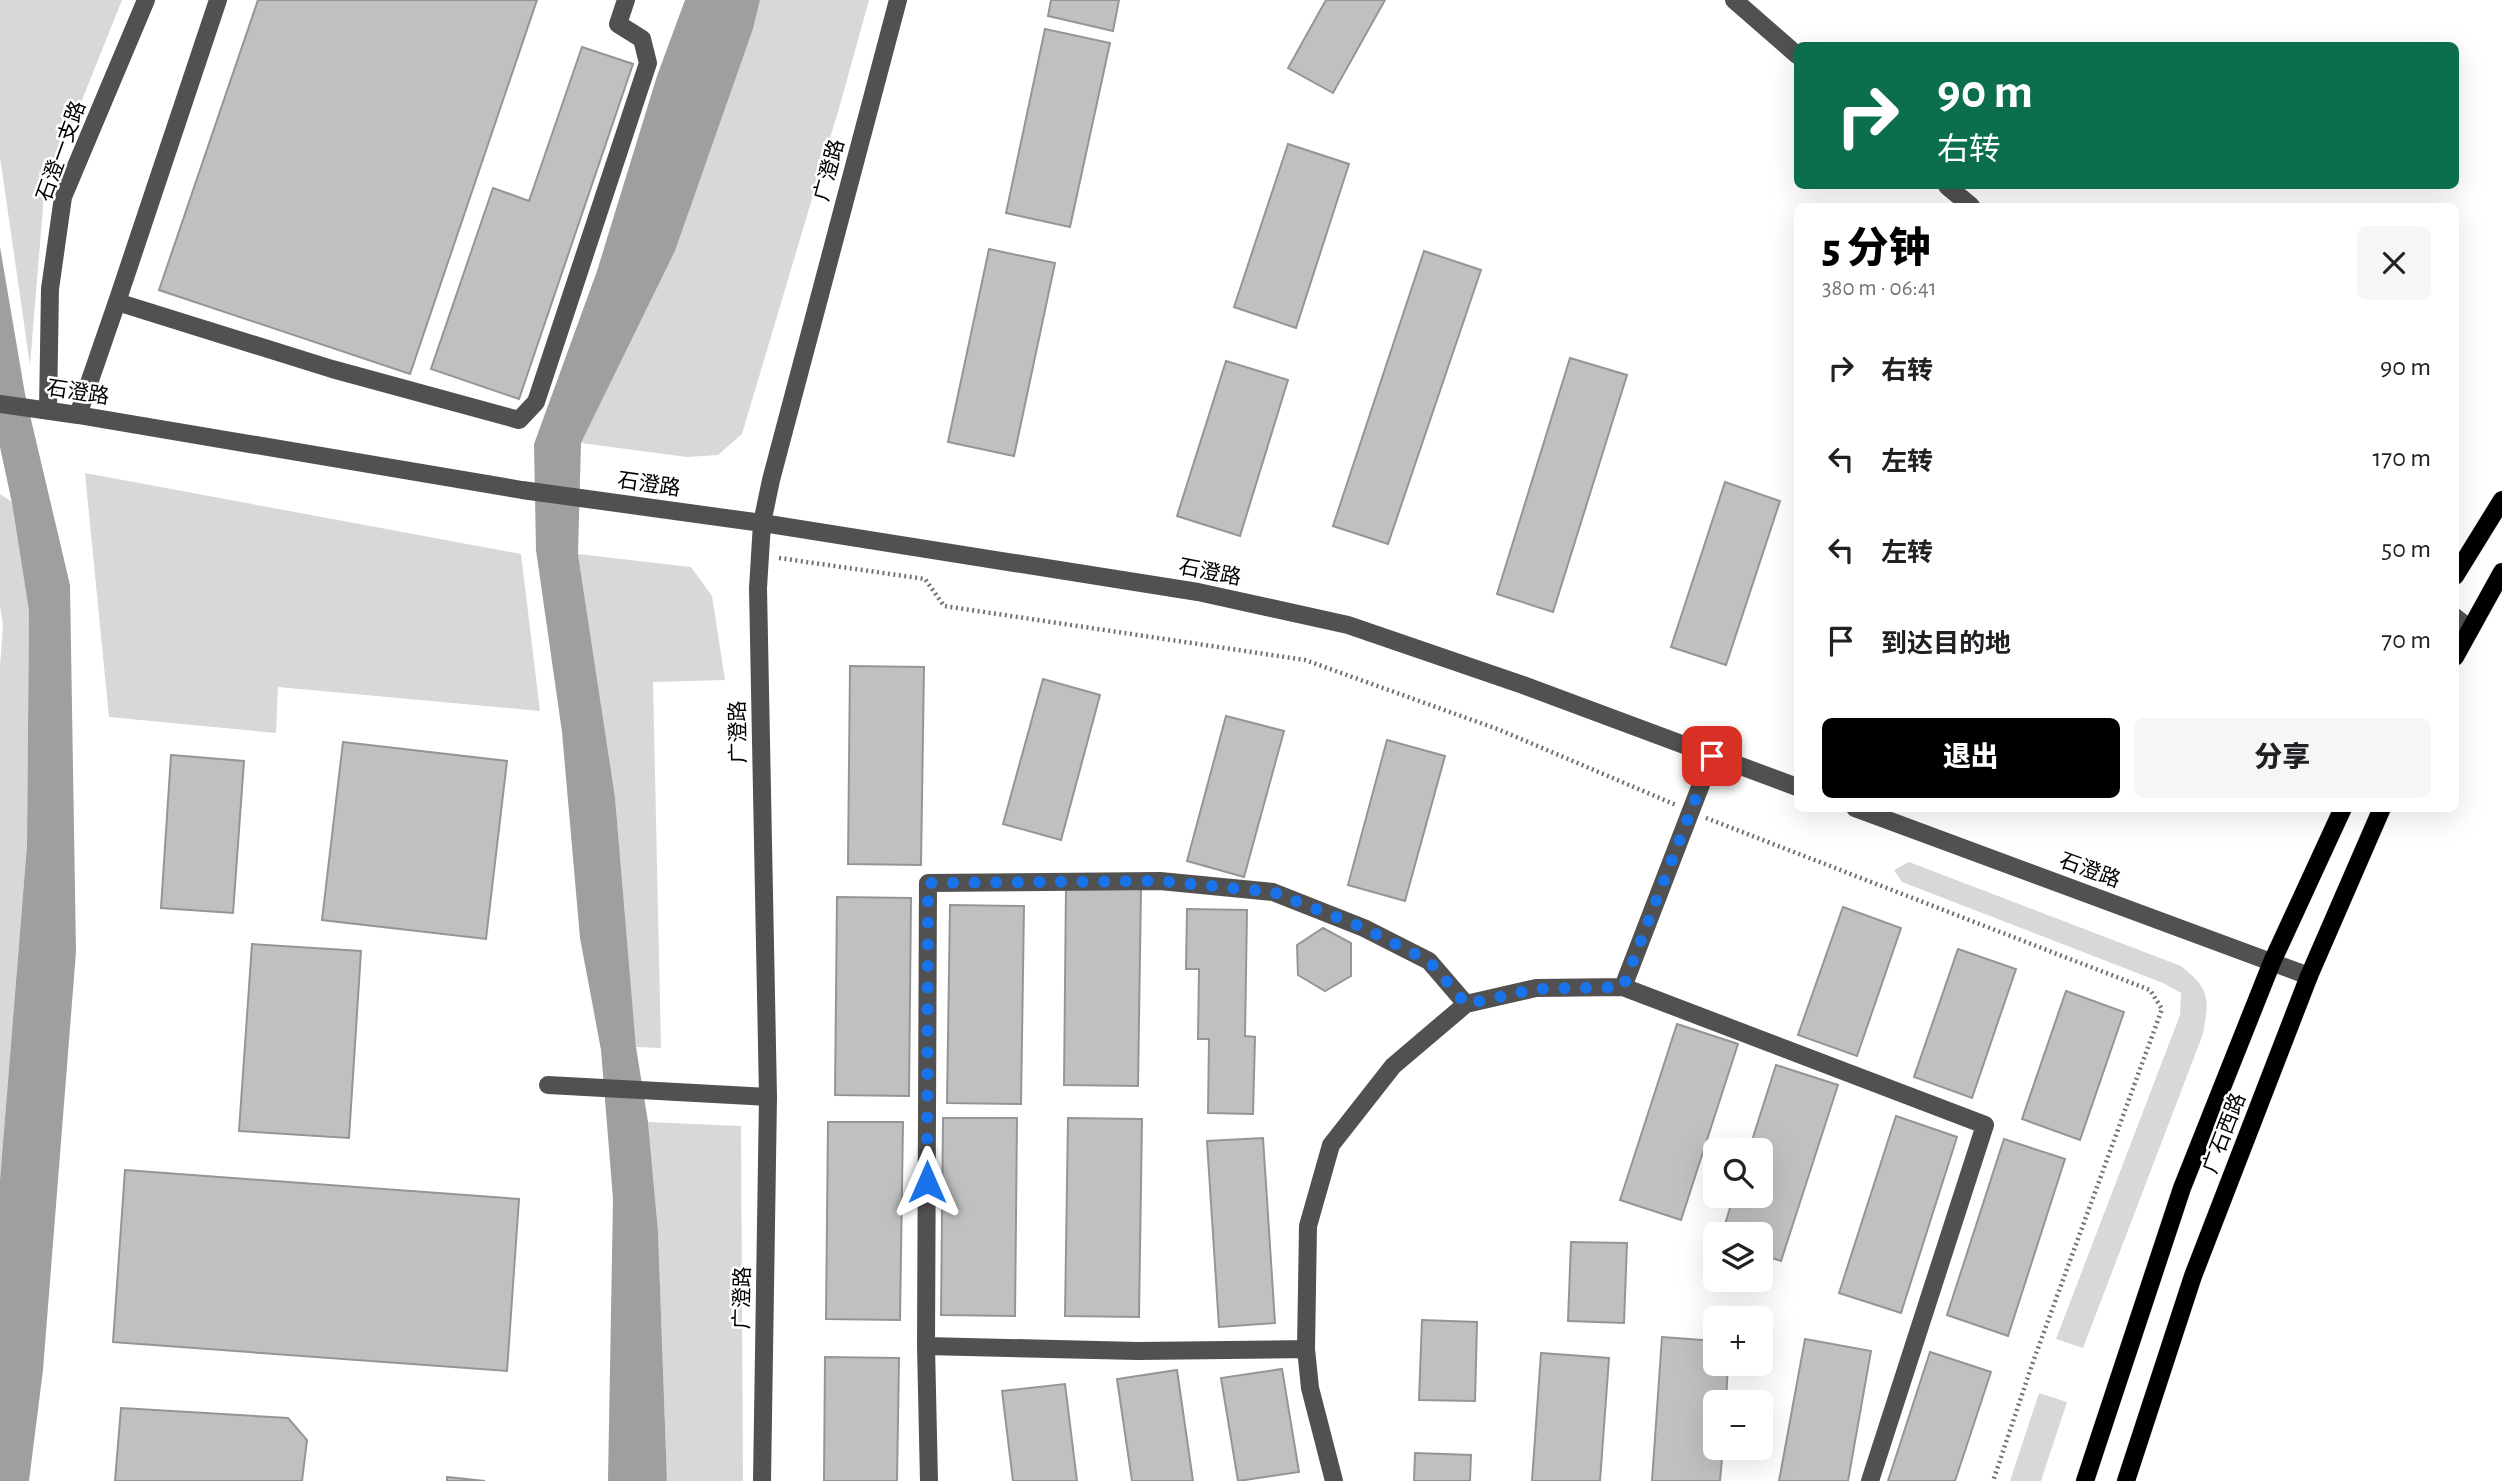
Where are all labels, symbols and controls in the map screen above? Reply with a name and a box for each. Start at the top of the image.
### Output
text: 90 m [1937,68,2033,117]
icon: right [1822,70,1913,161]
street label: 石澄一支路 [33,98,89,204]
text: 右转 [1937,134,2001,166]
street label: 广澄路 [810,137,848,203]
button: close [2357,226,2431,300]
text: 5 分钟 [1822,228,1931,270]
text: 380 m · 06:41 [1822,277,1937,300]
icon: right [1822,349,1860,387]
text: 90 m [2380,354,2431,380]
text: 右转 [1881,358,1933,384]
street label: 石澄路 [45,376,111,408]
icon: left [1822,440,1860,478]
text: 170 m [2372,445,2431,471]
text: 左转 [1881,449,1933,475]
street label: 石澄路 [616,469,682,499]
icon: left [1822,531,1860,569]
text: 50 m [2381,536,2431,562]
text: 左转 [1881,540,1933,566]
street label: 石澄路 [1177,555,1243,589]
icon: arrive [1822,622,1860,660]
text: 70 m [2381,627,2431,653]
text: 到达目的地 [1881,631,2011,657]
street label: 广澄路 [726,700,750,764]
button: 退出 [1822,718,2120,798]
button: 分享 [2134,718,2431,798]
pin [1682,726,1742,786]
icon: arrive [1693,737,1731,775]
street label: 石澄路 [2057,849,2123,891]
street label: 广石西路 [2199,1090,2249,1176]
map controls [1703,1138,1773,1460]
button: search [1703,1138,1773,1208]
position arrow [890,1145,964,1219]
button: layers [1703,1222,1773,1292]
street label: 广澄路 [730,1266,754,1330]
button: + [1703,1306,1773,1376]
button: − [1703,1390,1773,1460]

